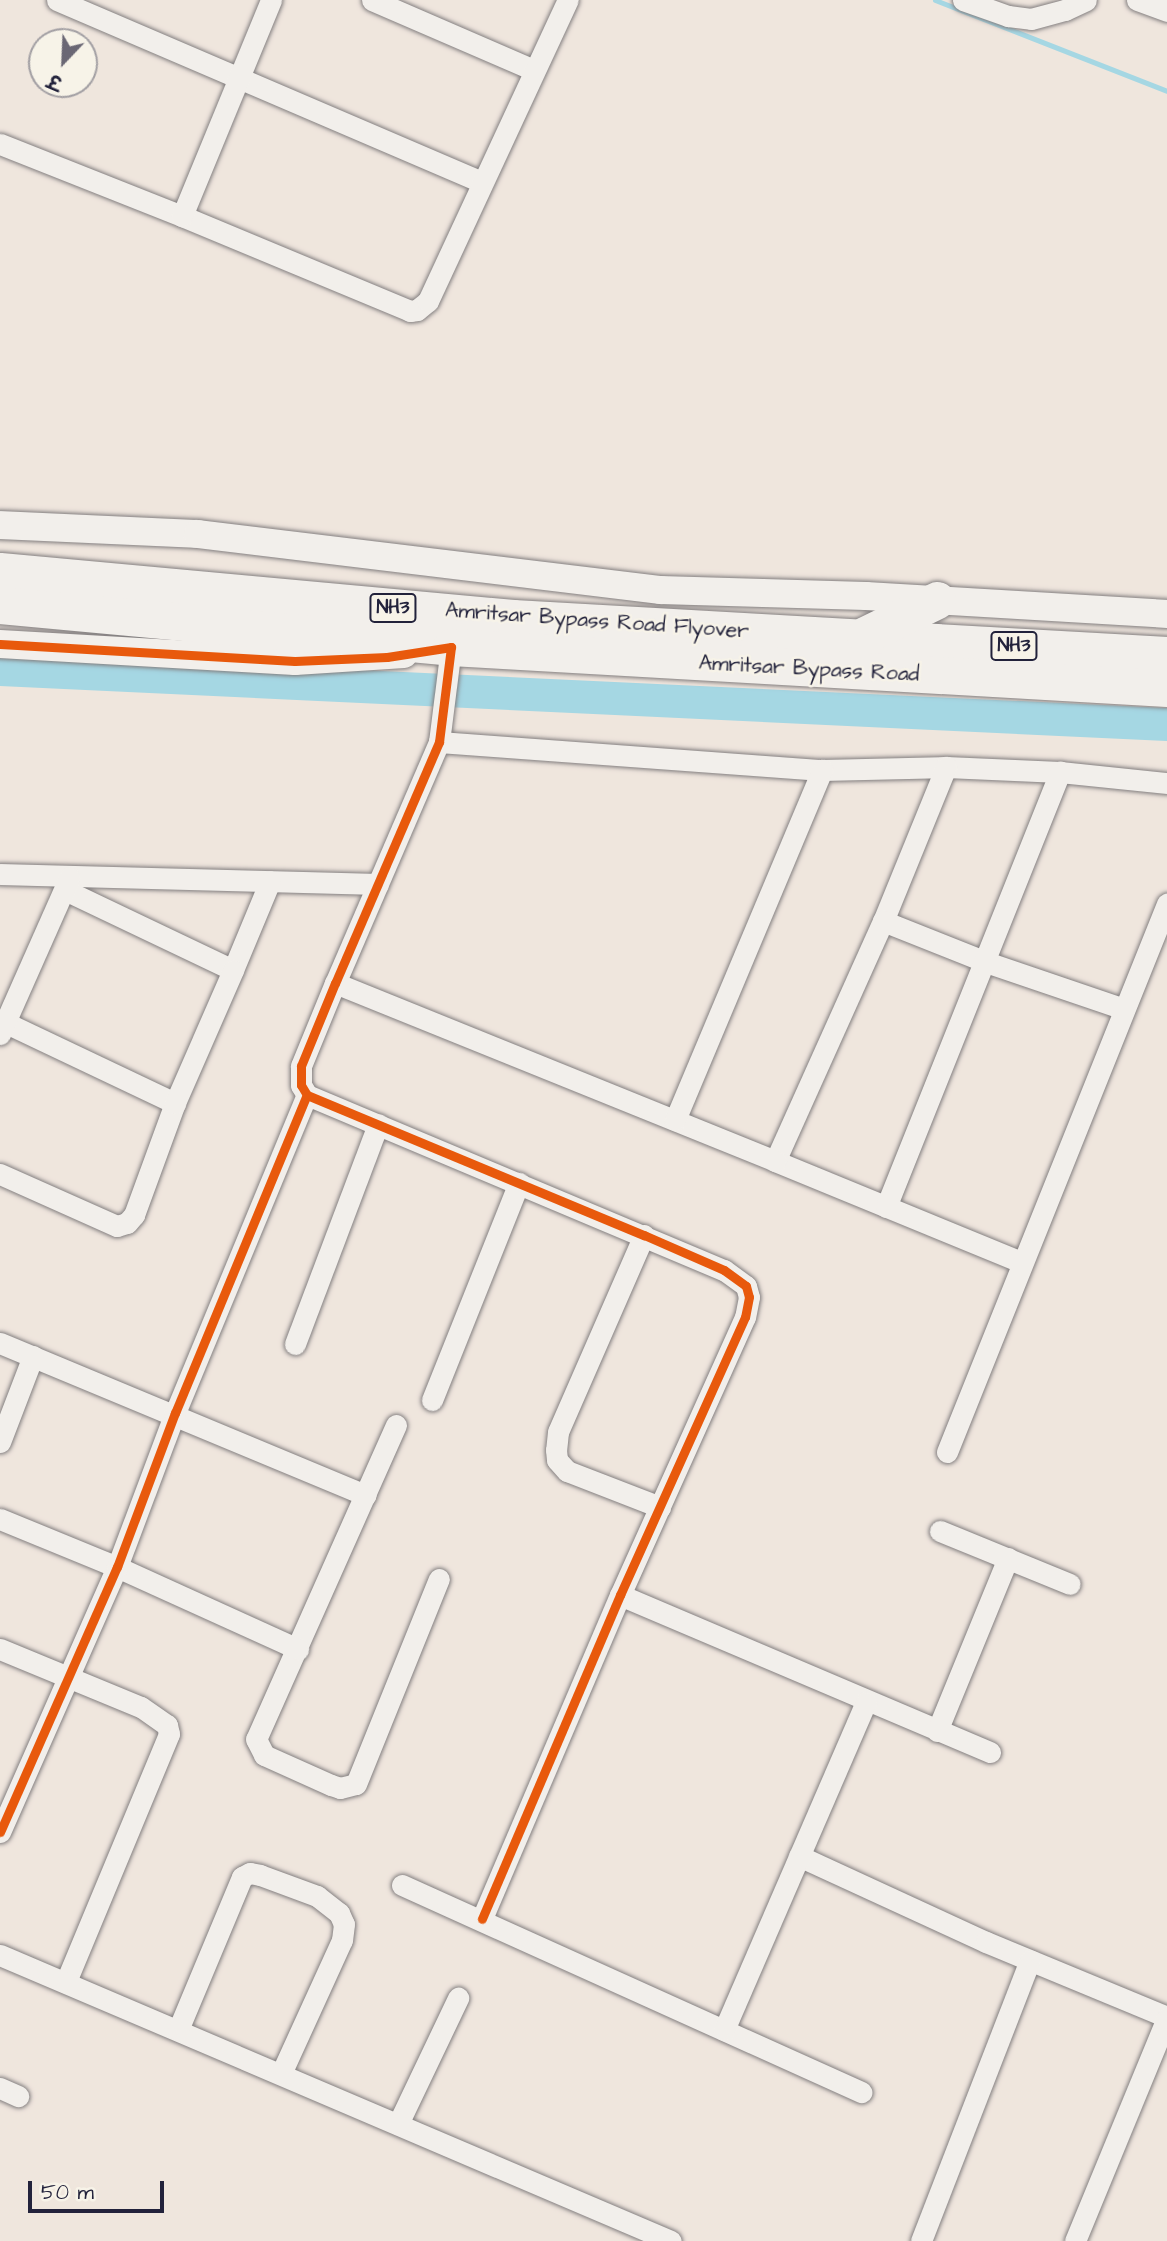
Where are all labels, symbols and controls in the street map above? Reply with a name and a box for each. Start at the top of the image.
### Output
north arrow [28,28,98,98]
text: उ [44,66,66,96]
road number: NH3 [368,593,418,624]
street label: Amritsar Bypass Road Flyover [444,598,750,644]
road number: NH3 [990,631,1038,662]
street label: Amritsar Bypass Road [698,651,920,687]
scale bar [32,2168,168,2212]
text: 50 m [41,2178,94,2207]

